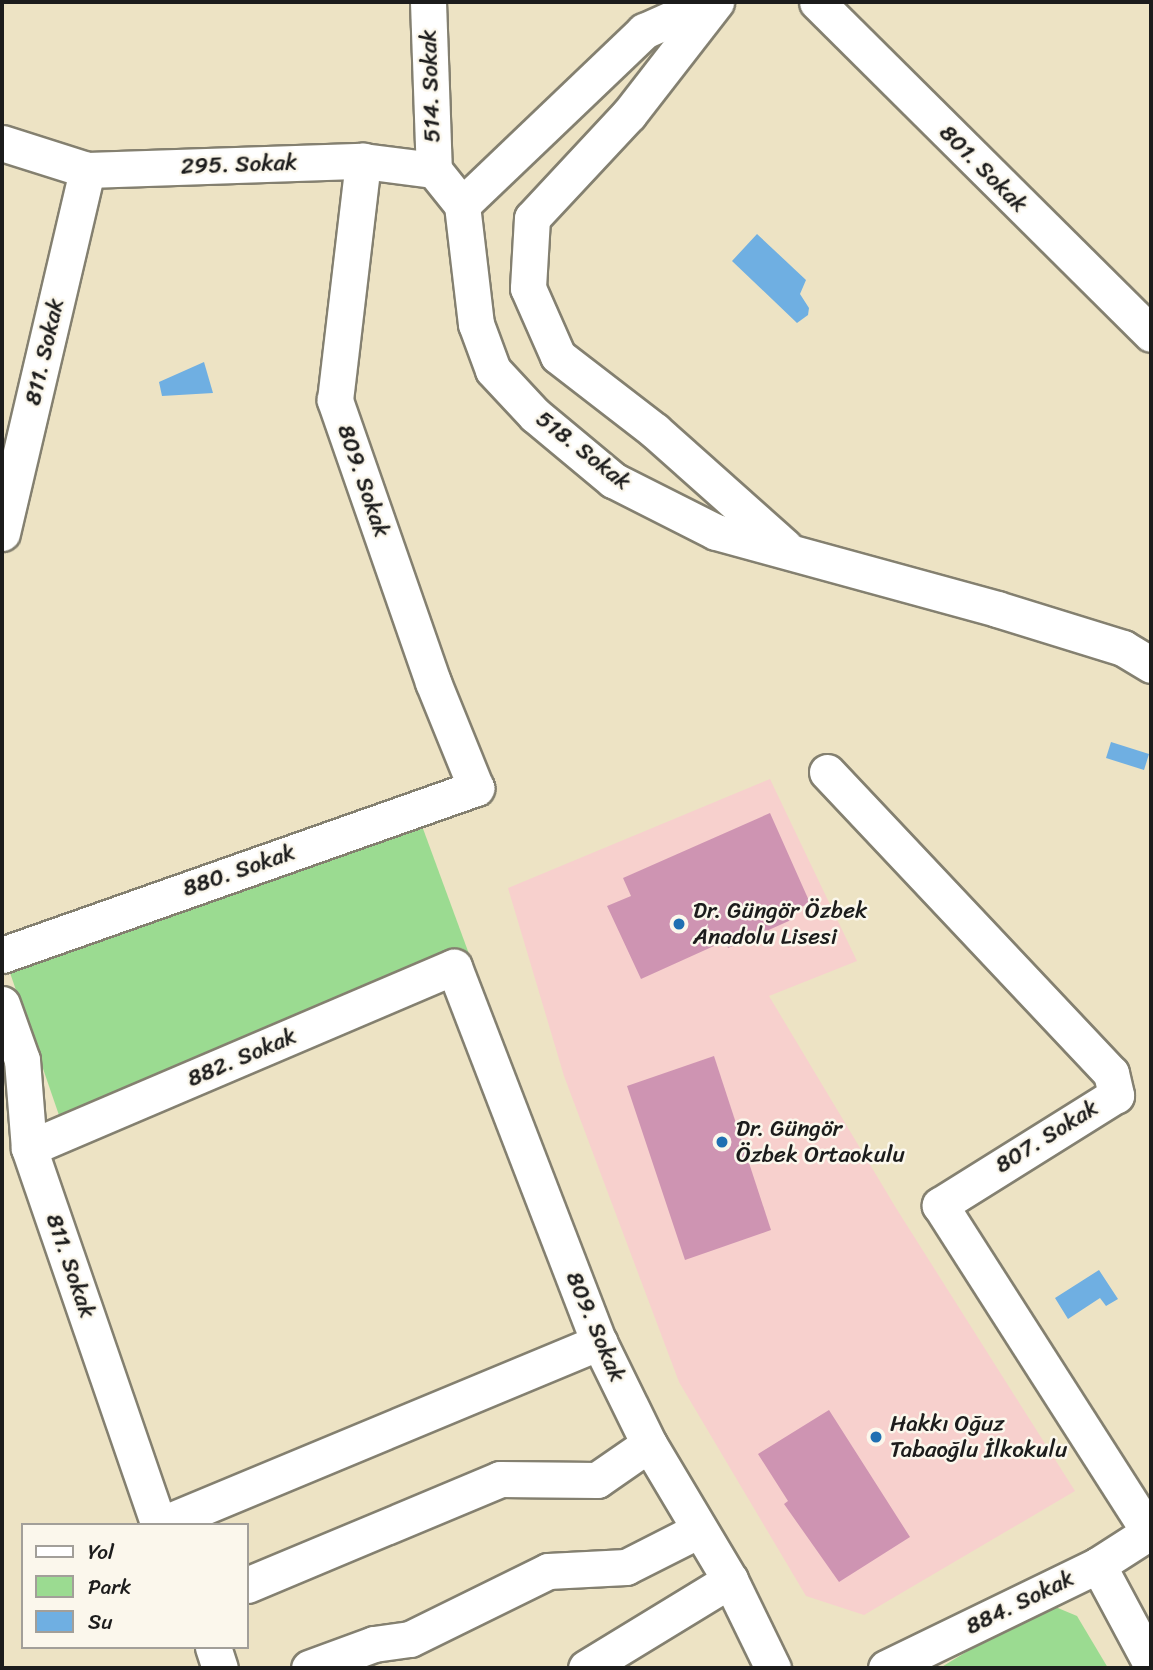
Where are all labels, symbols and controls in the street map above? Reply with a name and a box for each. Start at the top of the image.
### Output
street label: 514. Sokak [415,29,447,143]
street label: 801. Sokak [933,119,1033,219]
street label: 295. Sokak [180,149,298,181]
street label: 811. Sokak [19,296,71,408]
street label: 518. Sokak [530,405,636,497]
street label: 809. Sokak [331,421,395,541]
street label: 880. Sokak [179,839,299,903]
place label: Dr. Güngör Özbek Anadolu Lisesi [693,897,867,951]
marker: Dr. Güngör Özbek Anadolu Lisesi [671,916,687,932]
street label: 882. Sokak [183,1023,301,1093]
street label: 807. Sokak [990,1094,1104,1180]
place label: Dr. Güngör Özbek Ortaokulu [736,1115,905,1169]
marker: Dr. Güngör Özbek Ortaokulu [714,1134,730,1150]
street label: 811. Sokak [39,1210,101,1322]
street label: 809. Sokak [559,1268,631,1386]
place label: Hakkı Oğuz Tabaoğlu İlkokulu [890,1410,1067,1464]
marker: Hakkı Oğuz Tabaoğlu İlkokulu [868,1429,884,1445]
legend [21,1523,248,1649]
text: Yol [88,1533,114,1571]
street label: 884. Sokak [961,1565,1079,1641]
text: Park [88,1568,131,1606]
text: Su [88,1603,112,1641]

